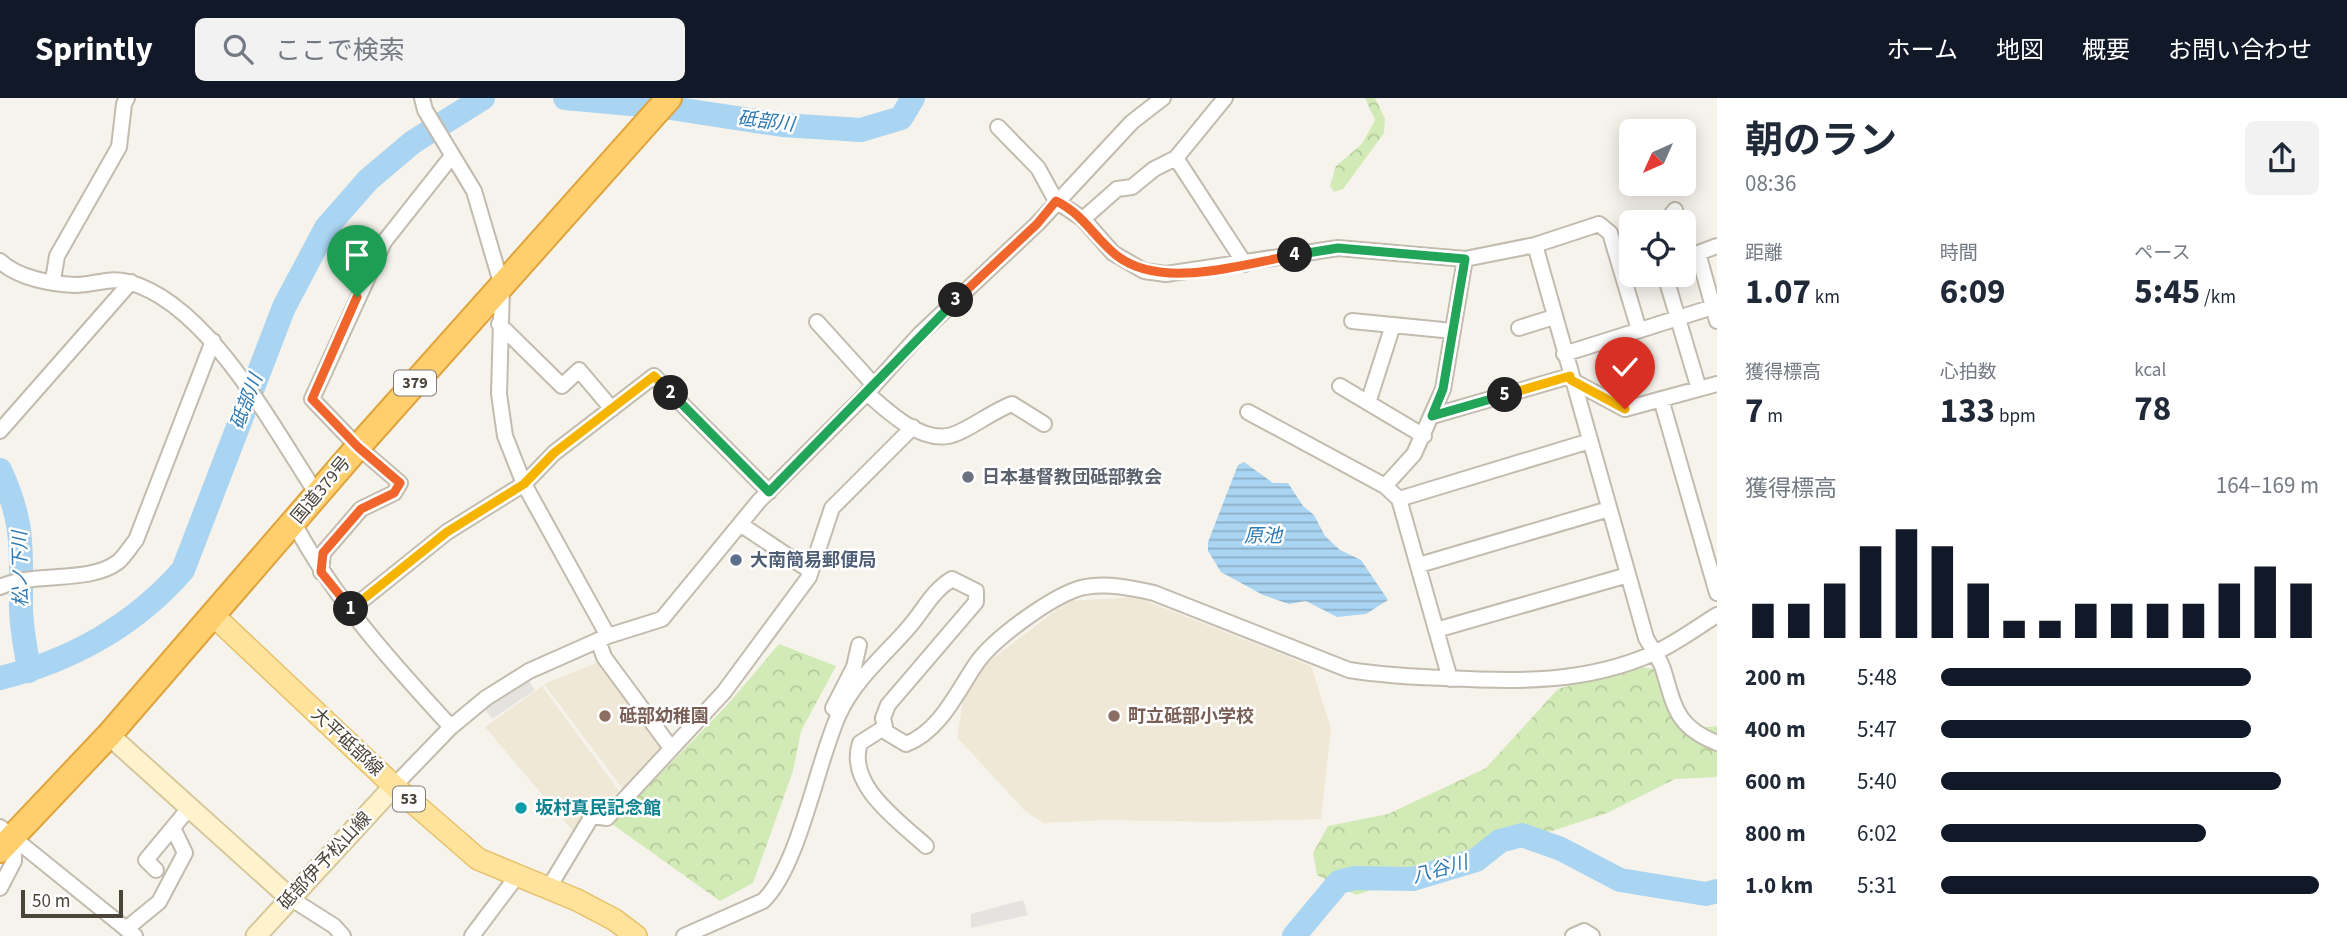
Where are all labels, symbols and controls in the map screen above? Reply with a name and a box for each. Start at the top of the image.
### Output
search box [195,18,685,81]
text: Sprintly [35,26,153,73]
icon: search [219,30,257,68]
text: ここで検索 [275,32,405,69]
text: ホーム [1887,33,1958,68]
text: 地図 [1996,33,2044,68]
text: 概要 [2082,33,2130,68]
text: お問い合わせ [2168,33,2312,68]
water label: 砥部川 [736,105,798,139]
text: 朝のラン [1745,114,1897,168]
north arrow [1619,119,1696,196]
map controls [1619,119,1696,287]
button: share [2245,121,2319,195]
text: 08:36 [1745,167,1796,200]
button: locate [1619,210,1696,287]
pin [327,225,387,297]
icon: arrive [338,236,376,274]
pin: 4 [1278,238,1312,272]
text: 距離 [1745,240,1783,267]
text: 時間 [1940,240,1978,267]
text: ペース [2134,240,2190,267]
text: 4 [1289,241,1300,268]
text: 1.07 [1745,267,1811,317]
text: 6:09 [1940,267,2006,317]
text: 5:45 [2134,267,2200,317]
pin: 3 [939,282,974,318]
text: km [1811,284,1840,311]
text: /km [2200,284,2236,311]
text: 3 [950,286,961,313]
pin [1595,337,1655,409]
icon: check [1606,348,1644,386]
text: kcal [2134,357,2166,384]
text: 獲得標高 [1745,359,1821,386]
text: 心拍数 [1940,359,1997,386]
water label: 砥部川 [224,369,271,433]
road number: 379 [394,370,436,396]
pin: 2 [654,376,688,410]
pin: 5 [1488,378,1522,412]
text: 2 [665,379,676,406]
text: 5 [1499,381,1510,408]
text: 78 [2134,384,2171,434]
text: 7 [1745,386,1763,436]
text: 133 [1940,386,1995,436]
text: m [1763,403,1783,430]
text: bpm [1995,403,2036,430]
street label: 国道379号 [285,451,357,529]
place label: 日本基督教団砥部教会 [982,465,1162,490]
marker: 日本基督教団砥部教会 [960,469,976,485]
text: 164–169 m [2216,469,2319,502]
text: 獲得標高 [1745,472,1837,505]
water label: 原池 [1244,523,1284,550]
water label: 松ノ下川 [7,529,35,607]
place label: 大南簡易郵便局 [750,548,876,573]
marker: 大南簡易郵便局 [728,552,744,568]
pin: 1 [334,592,368,626]
text: 1 [345,595,356,622]
text: 200 m [1745,661,1806,694]
text: 5:48 [1857,661,1897,694]
street label: 大平砥部線 [306,702,388,782]
place label: 砥部幼稚園 [619,704,709,729]
place label: 町立砥部小学校 [1128,704,1254,729]
marker: 砥部幼稚園 [597,708,613,724]
marker: 町立砥部小学校 [1106,708,1122,724]
text: 400 m [1745,713,1806,746]
text: 5:47 [1857,713,1897,746]
text: 600 m [1745,765,1806,798]
text: 5:40 [1857,765,1897,798]
road number: 53 [393,786,425,812]
place label: 坂村真民記念館 [535,796,661,821]
marker: 坂村真民記念館 [513,800,529,816]
street label: 砥部伊予松山線 [273,806,377,916]
text: 800 m [1745,817,1806,850]
text: 6:02 [1857,817,1897,850]
water label: 八谷川 [1409,849,1473,890]
text: 1.0 km [1745,869,1813,902]
text: 5:31 [1857,869,1897,902]
scale bar [21,887,122,919]
text: 50 m [32,888,70,915]

